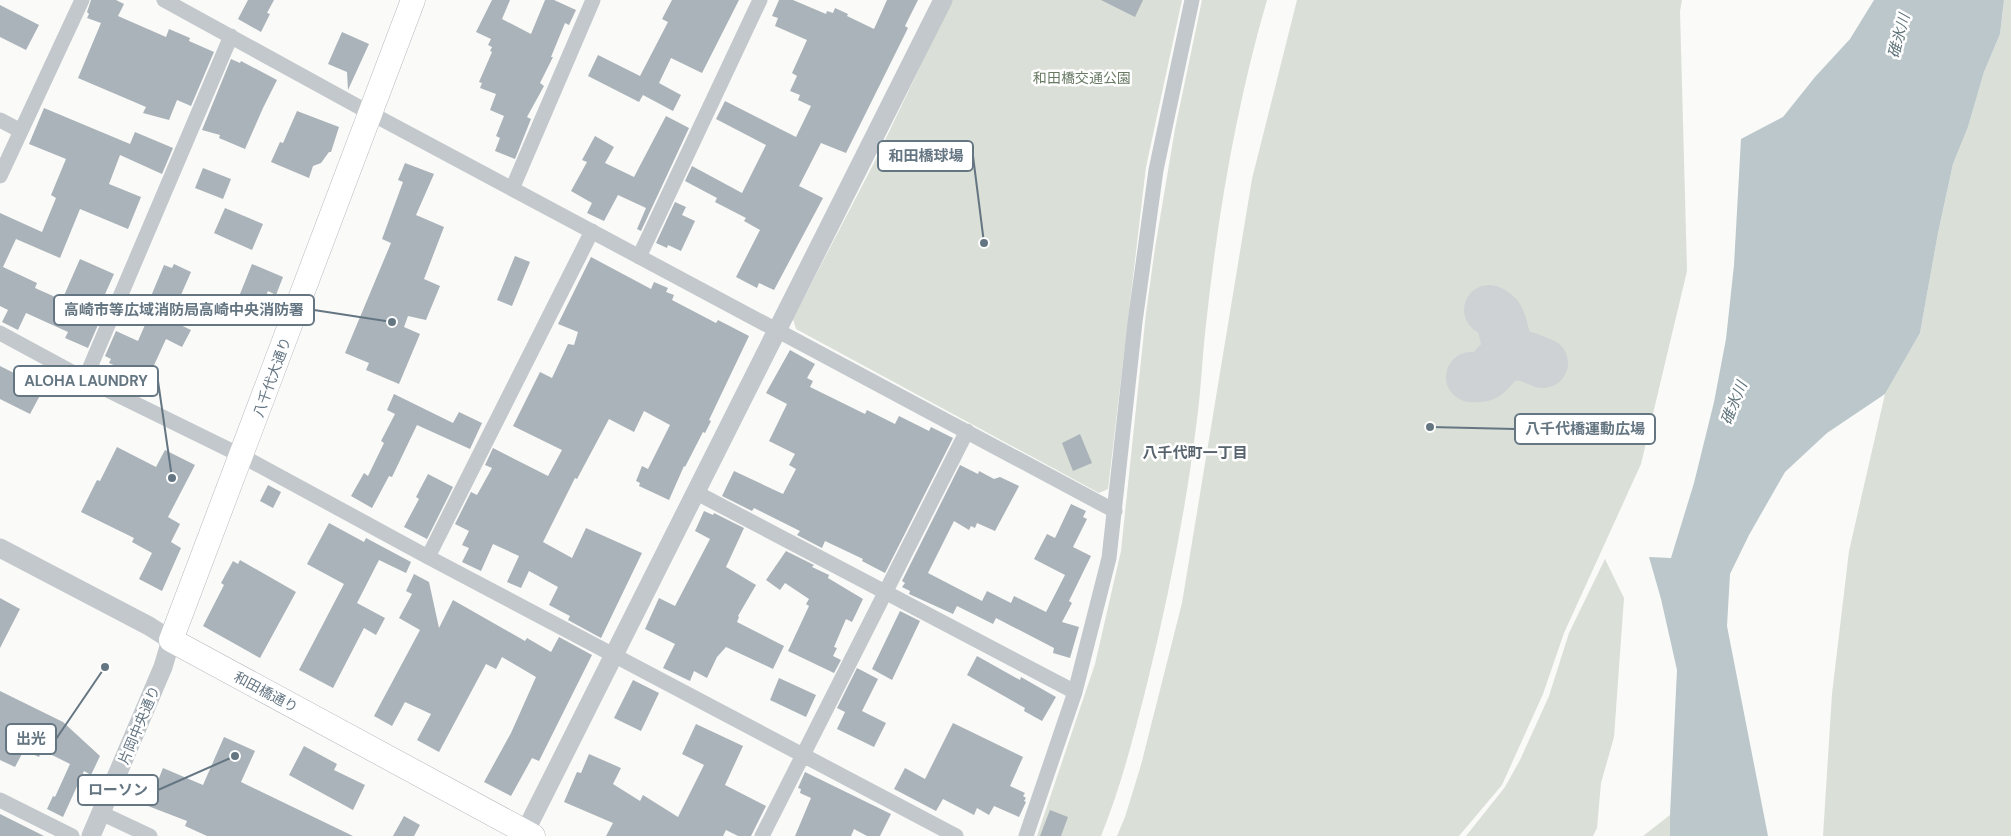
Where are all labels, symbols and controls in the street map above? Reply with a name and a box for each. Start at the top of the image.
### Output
water label: 碓氷川 [1884,10,1915,60]
park label: 和田橋交通公園 [1033,69,1131,87]
callout: 和田橋球場 [878,141,973,171]
text: 和田橋球場 [888,146,964,166]
callout: 高崎市等広域消防局高崎中央消防署 [54,295,314,325]
text: 高崎市等広域消防局高崎中央消防署 [64,300,304,320]
street label: 八千代大通り [249,334,295,420]
callout: ALOHA LAUNDRY [14,366,158,396]
text: ALOHA LAUNDRY [24,371,148,391]
water label: 碓氷川 [1716,377,1752,428]
callout: 八千代橋運動広場 [1515,414,1655,444]
text: 八千代橋運動広場 [1525,419,1645,439]
district label: 八千代町一丁目 [1142,443,1248,463]
street label: 和田橋通り [231,668,301,716]
street label: 片岡中央通り [114,683,164,767]
callout: 出光 [6,724,56,754]
text: 出光 [16,729,46,749]
callout: ローソン [78,775,158,805]
text: ローソン [88,780,148,800]

